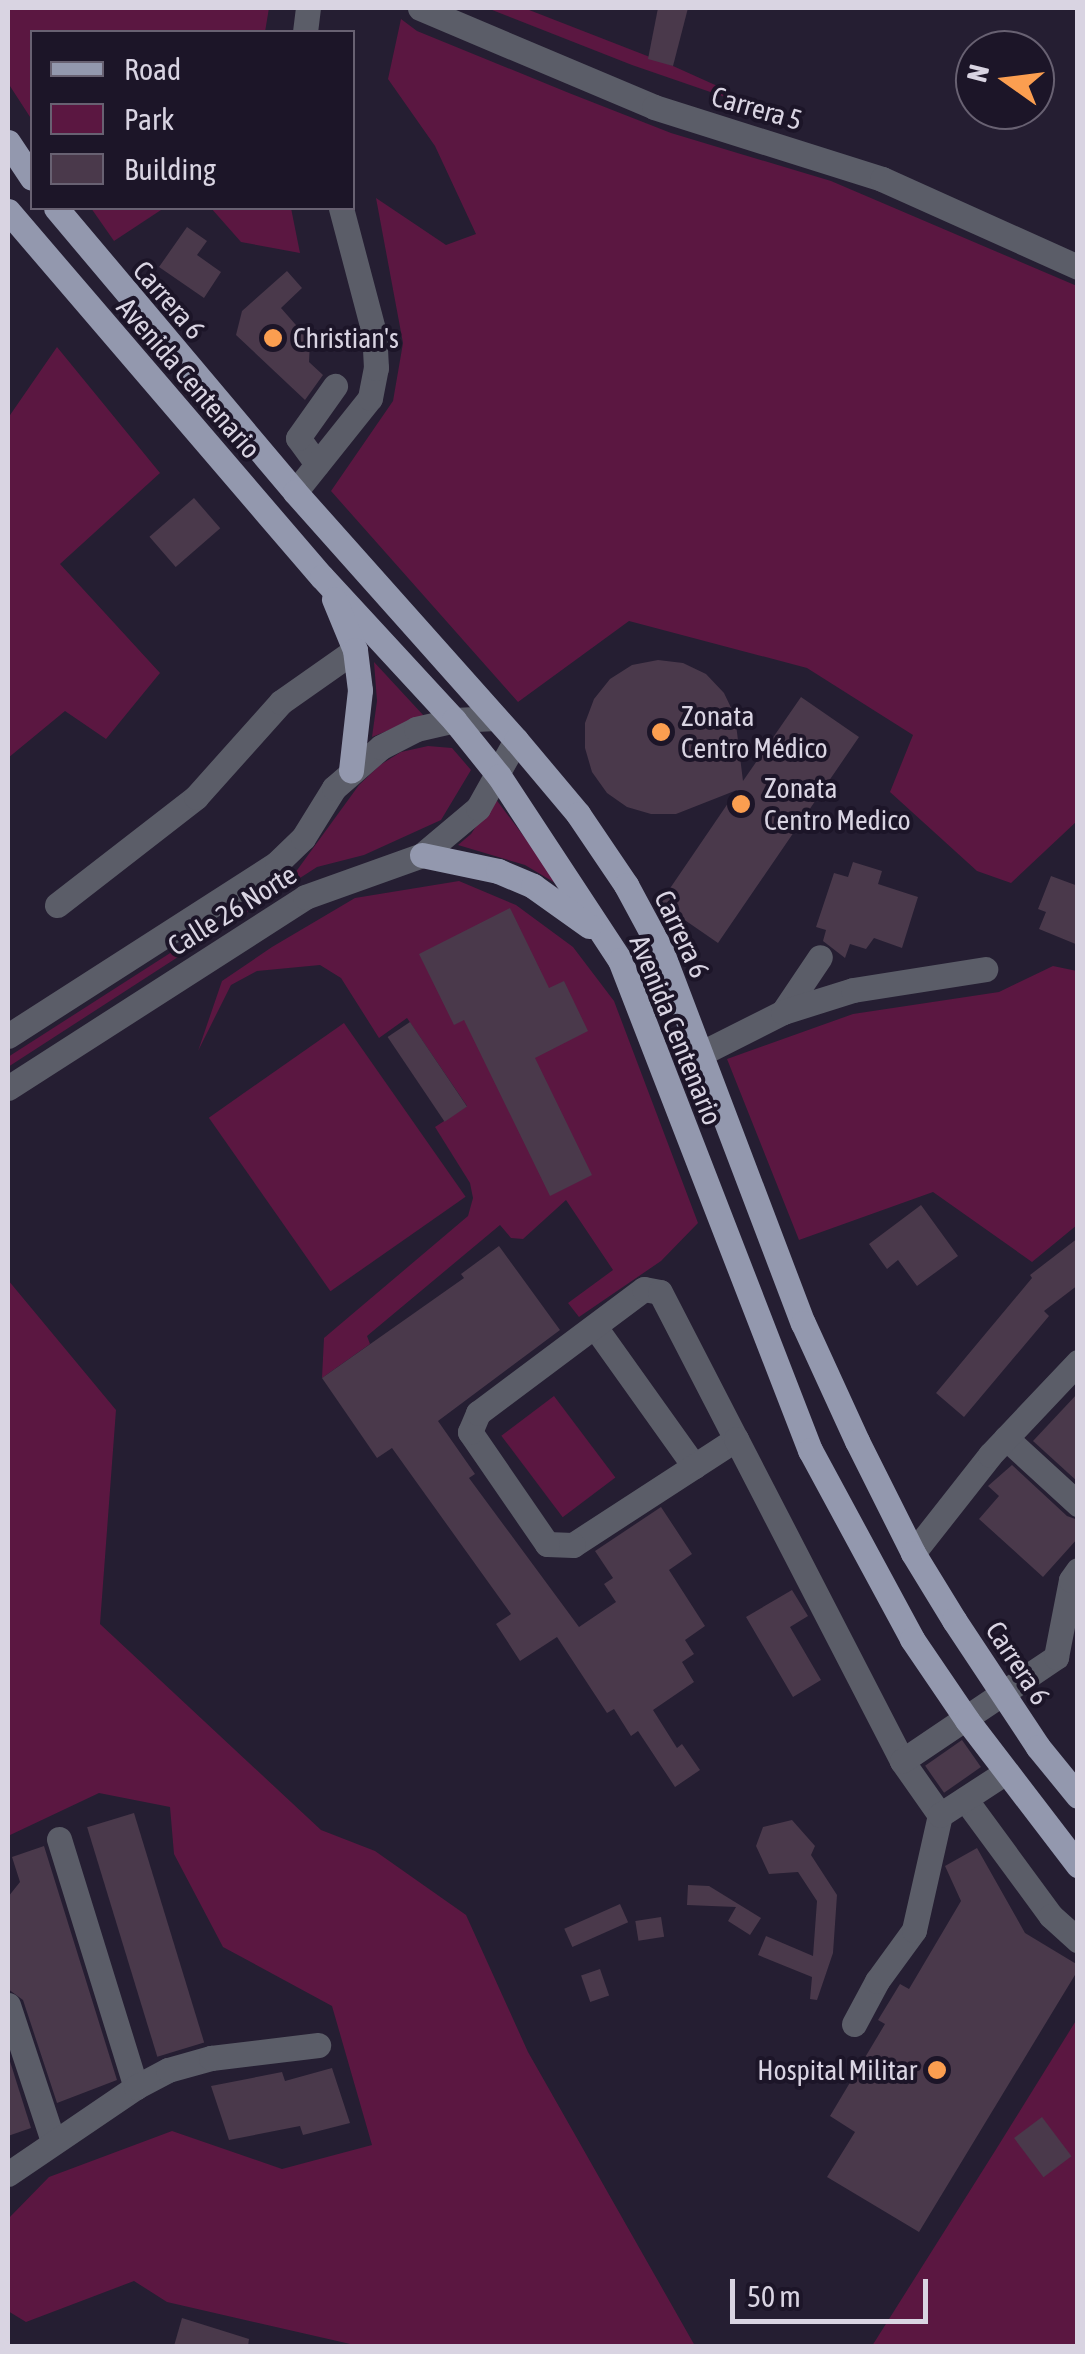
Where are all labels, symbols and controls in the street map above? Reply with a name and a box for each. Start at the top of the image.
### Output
legend [30,30,355,210]
north arrow [955,30,1055,130]
text: Road [124,52,181,86]
text: N [960,61,995,85]
street label: Carrera 5 [708,79,806,137]
text: Park [124,102,174,136]
text: Building [124,152,216,186]
street label: Carrera 6 [126,254,212,346]
street label: Avenida Centenario [110,291,268,465]
place label: Christian's [293,321,399,355]
marker: Christian's [262,327,284,349]
place label: Zonata Centro Médico [681,699,828,765]
marker: Zonata Centro Médico [650,721,672,743]
place label: Zonata Centro Medico [764,771,911,837]
marker: Zonata Centro Medico [728,791,754,817]
street label: Calle 26 Norte [162,857,302,963]
street label: Carrera 6 [647,885,717,983]
street label: Avenida Centenario [623,930,729,1130]
street label: Carrera 6 [979,1615,1057,1711]
place label: Hospital Militar [757,2053,917,2087]
marker: Hospital Militar [926,2059,948,2081]
scale bar [735,2259,932,2321]
text: 50 m [747,2279,801,2313]

